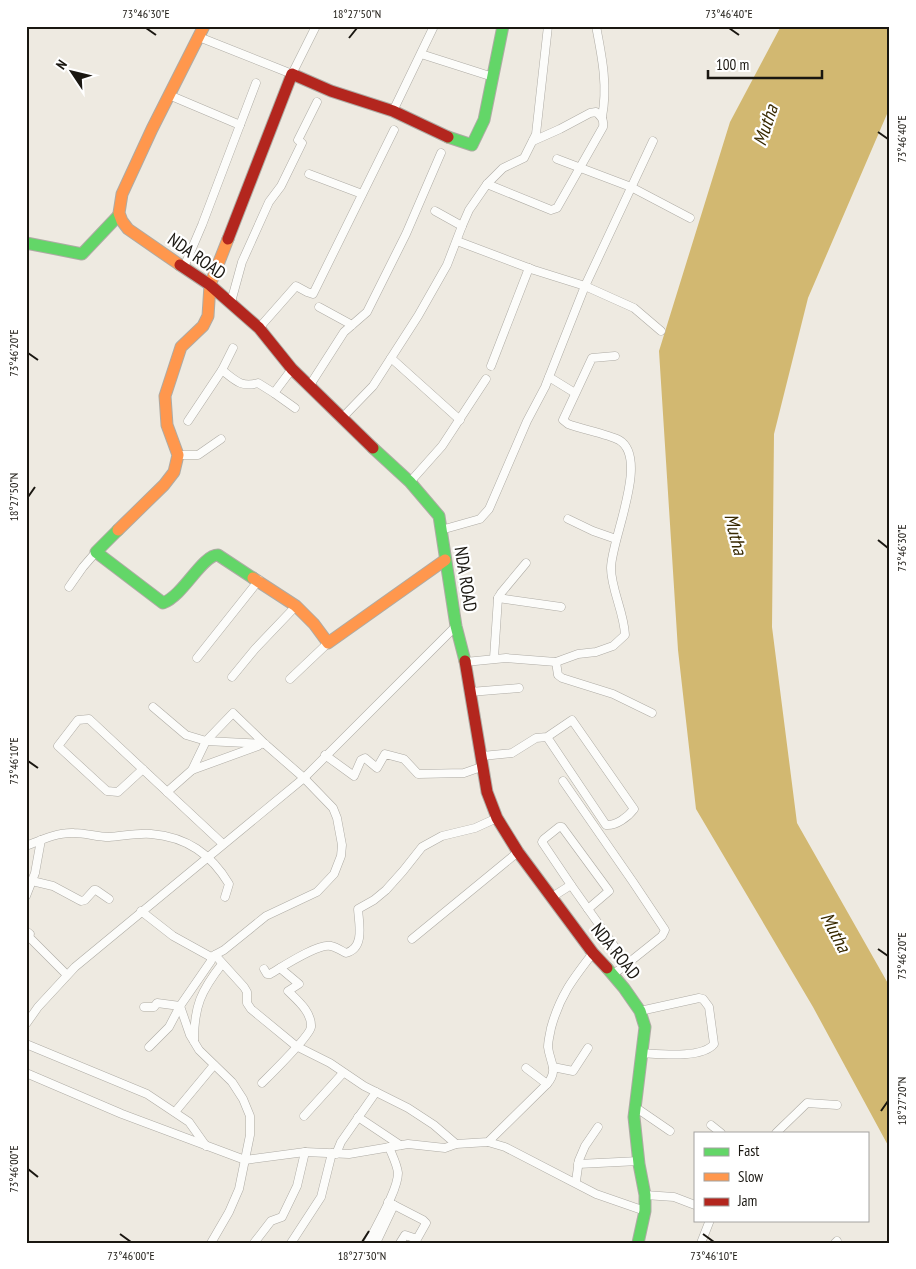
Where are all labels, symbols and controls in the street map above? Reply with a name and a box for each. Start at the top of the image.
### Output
text: 73°46'30"E [122,6,170,21]
text: 18°27'50"N [333,6,381,21]
text: 73°46'40"E [705,6,753,21]
north arrow [48,48,98,98]
scale bar [708,48,822,80]
text: 100 m [716,55,749,74]
text: N [52,56,71,73]
water label: Mutha [747,100,783,148]
text: 73°46'40"E [894,115,909,163]
street label: NDA ROAD [163,228,231,284]
text: 73°46'20"E [6,329,21,377]
text: 18°27'50"N [6,473,21,521]
water label: Mutha [719,511,753,558]
text: 73°46'30"E [894,524,909,572]
street label: NDA ROAD [449,545,483,613]
text: 73°46'10"E [6,737,21,785]
water label: Mutha [816,908,857,957]
street label: NDA ROAD [586,918,646,984]
text: 73°46'20"E [894,932,909,980]
text: 18°27'20"N [894,1077,909,1125]
legend [694,1132,868,1222]
text: Fast [738,1141,759,1160]
text: 73°46'00"E [6,1145,21,1193]
text: Slow [738,1167,763,1186]
text: Jam [737,1191,757,1210]
text: 73°46'00"E [107,1248,155,1263]
text: 18°27'30"N [338,1248,386,1263]
text: 73°46'10"E [690,1248,738,1263]

